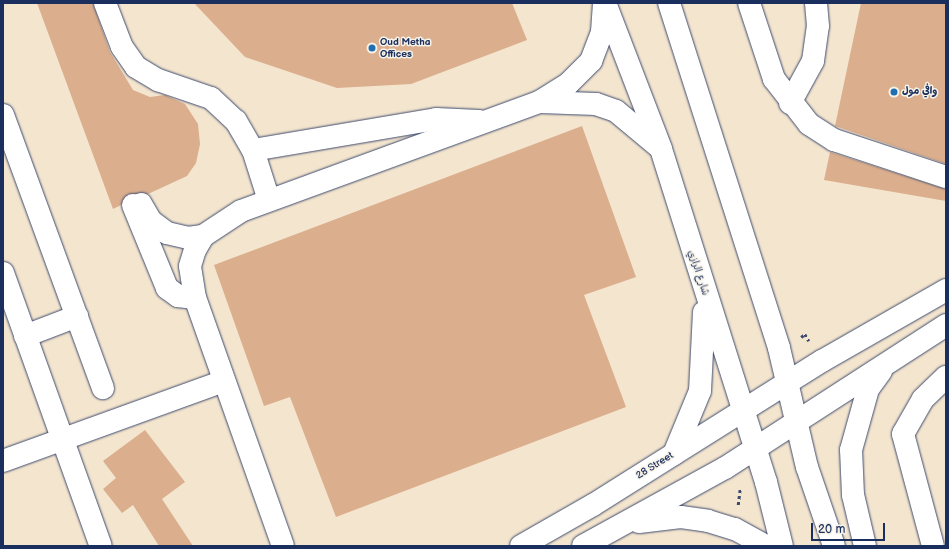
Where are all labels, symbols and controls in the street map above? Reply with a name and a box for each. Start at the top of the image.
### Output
place label: Oud Metha Offices [380,36,430,60]
marker: Oud Metha Offices [367,43,377,53]
place label: وافي مول [902,86,937,98]
marker: وافي مول [889,87,899,97]
street label: شارع الرازي [685,249,711,297]
street label: 28 Street [634,450,676,482]
scale bar [813,515,887,541]
text: 20 m [818,522,845,537]

